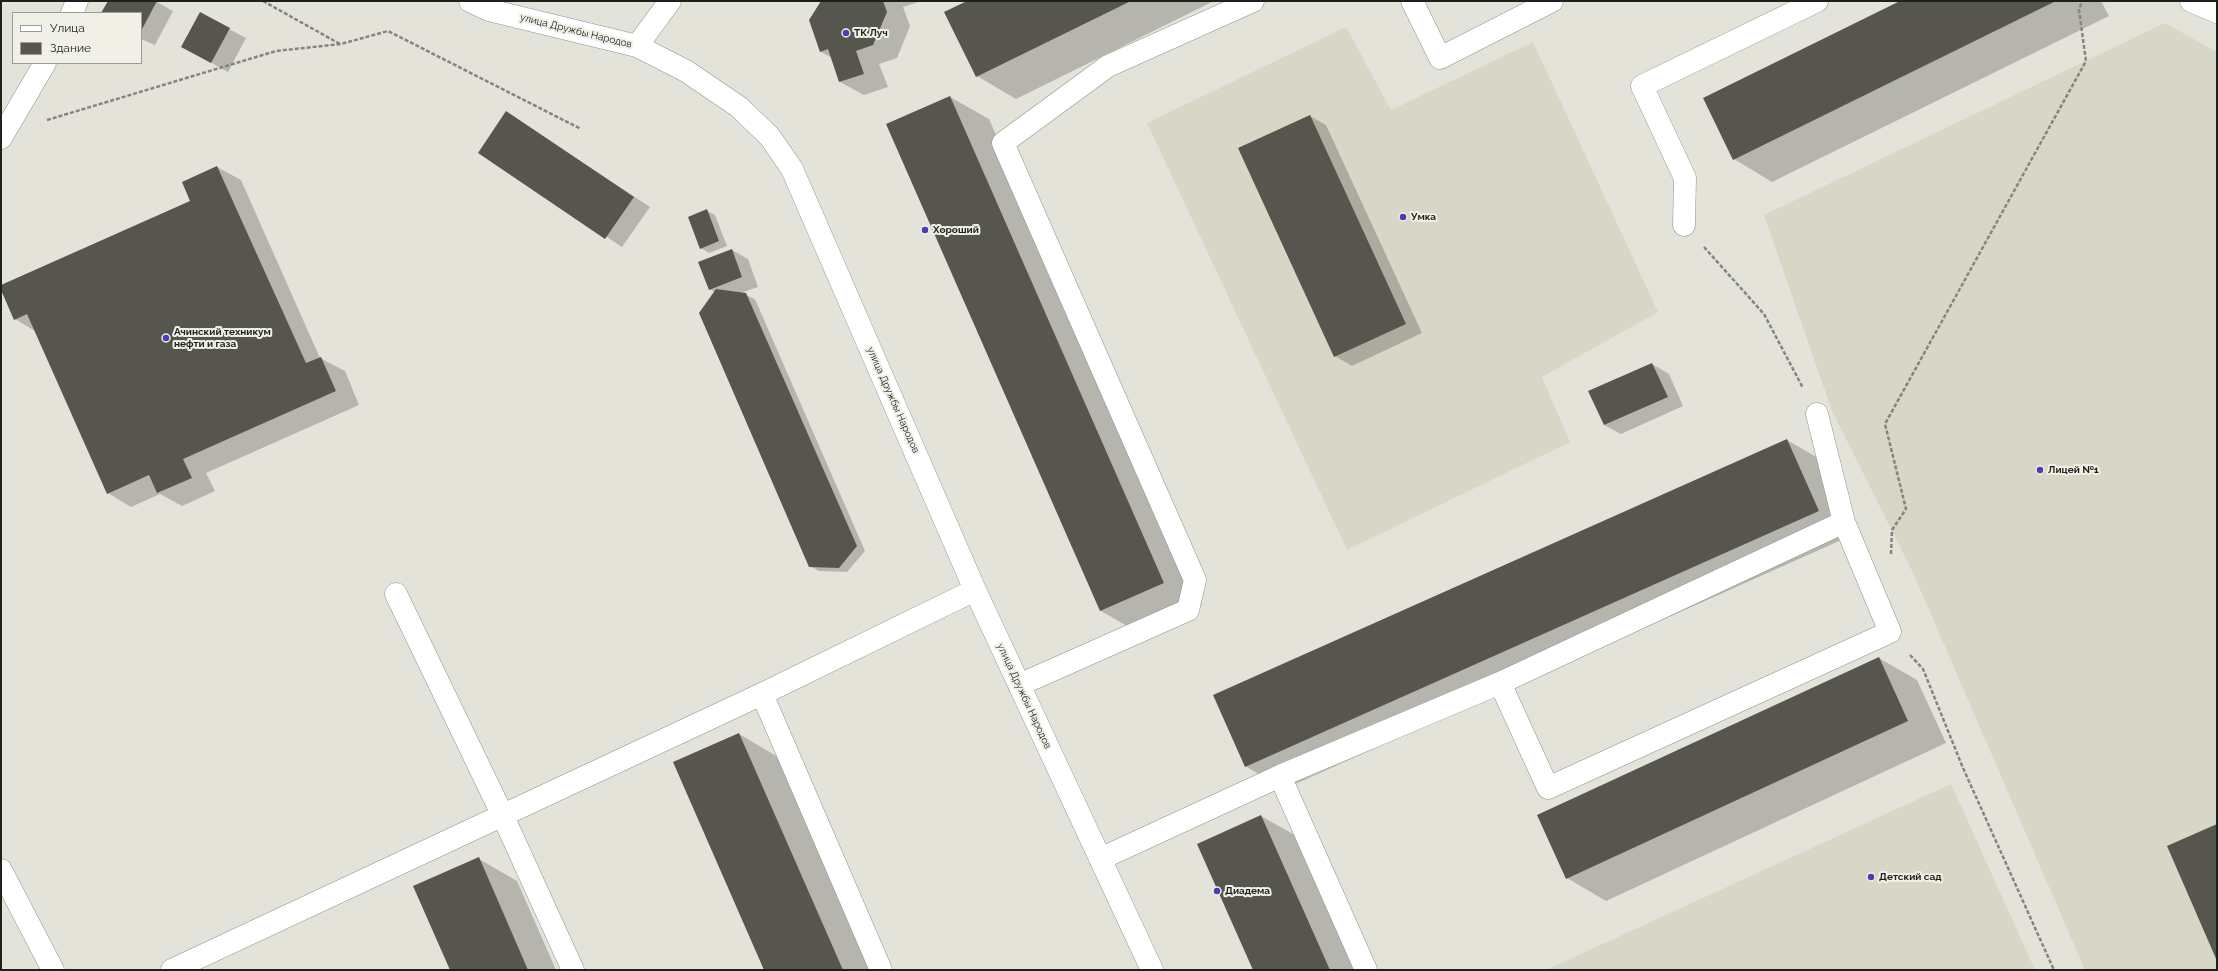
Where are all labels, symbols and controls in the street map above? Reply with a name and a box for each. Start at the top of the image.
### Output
street label: улица Дружбы Народов [519,11,633,51]
legend [12,12,142,64]
text: Улица [50,21,85,35]
place label: ТК Луч [854,27,888,39]
marker: ТК Луч [841,28,851,38]
text: Здание [50,41,91,55]
place label: Умка [1411,211,1436,223]
marker: Умка [1398,212,1408,222]
place label: Хороший [933,224,979,236]
marker: Хороший [920,225,930,235]
place label: Ачинский техникум нефти и газа [174,326,271,350]
marker: Ачинский техникум нефти и газа [161,333,171,343]
street label: улица Дружбы Народов [864,345,922,455]
place label: Лицей №1 [2048,464,2099,476]
marker: Лицей №1 [2035,465,2045,475]
street label: улица Дружбы Народов [994,641,1054,751]
place label: Детский сад [1879,871,1942,883]
marker: Детский сад [1866,872,1876,882]
place label: Диадема [1225,885,1270,897]
marker: Диадема [1212,886,1222,896]

